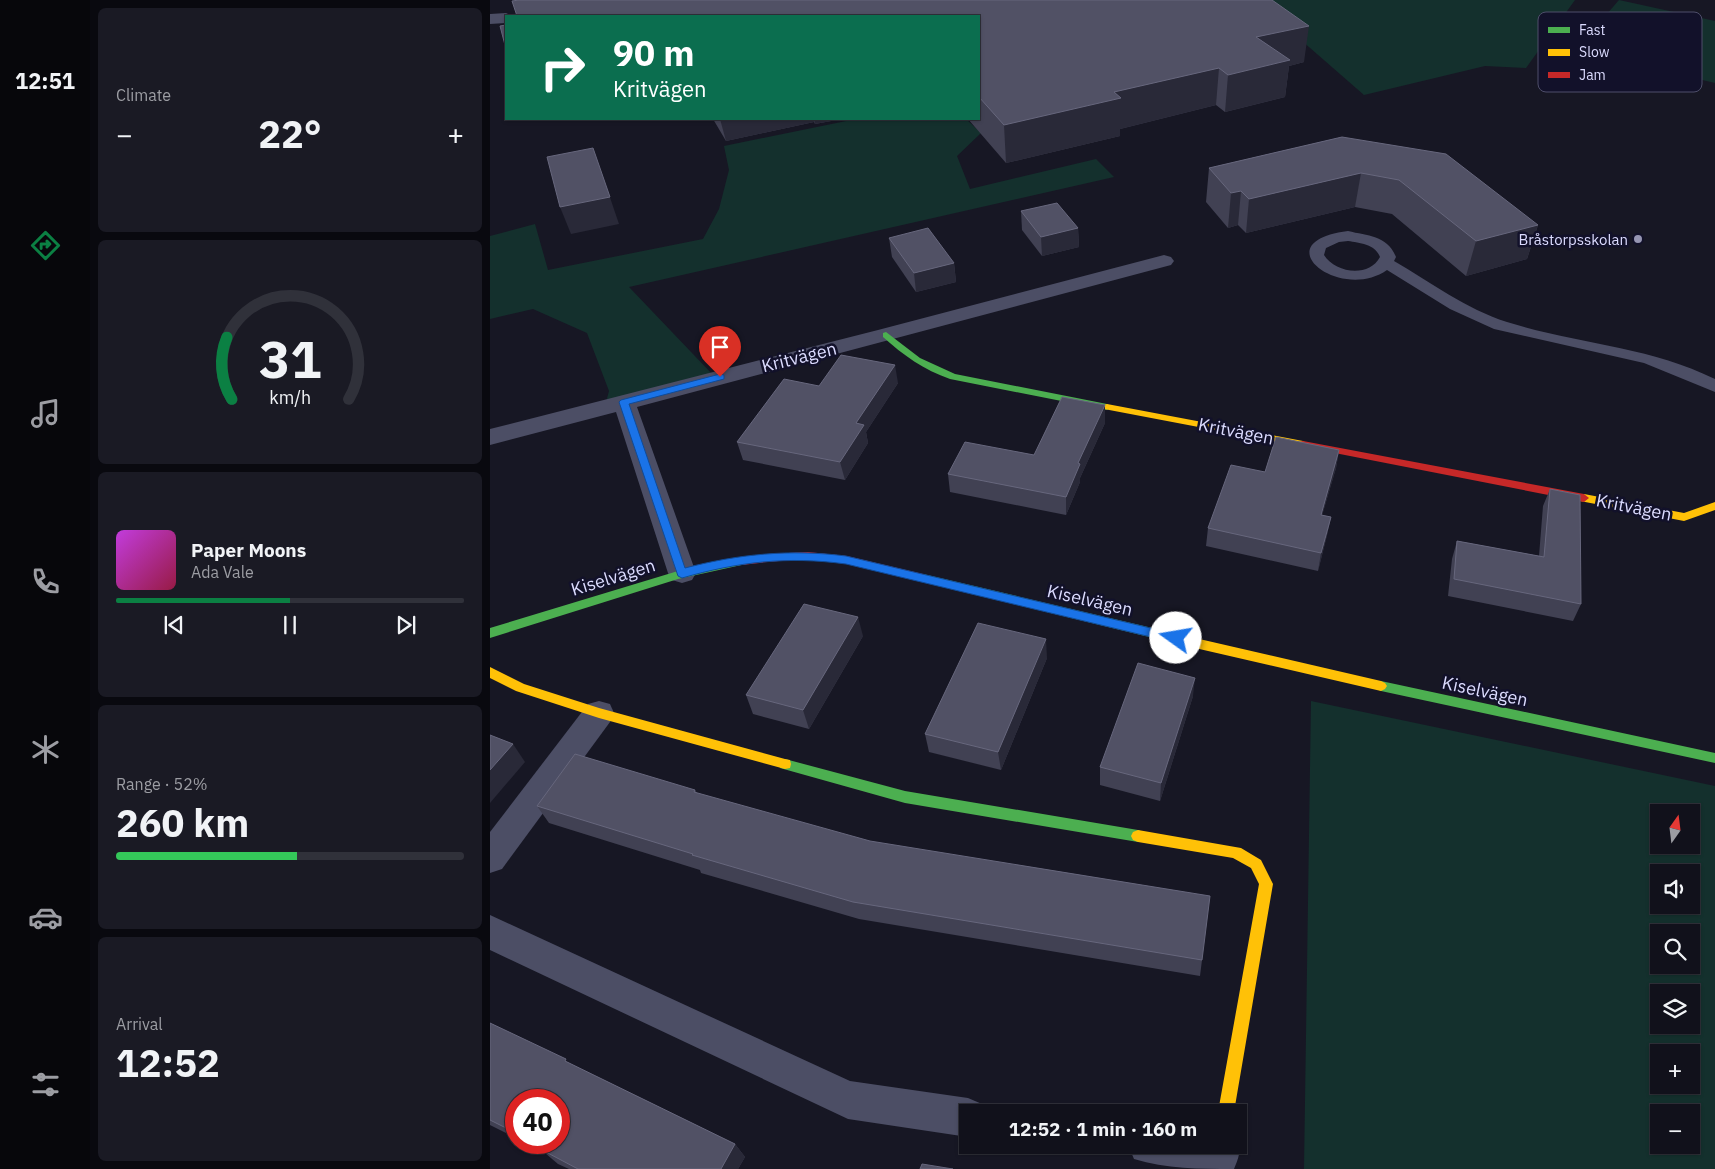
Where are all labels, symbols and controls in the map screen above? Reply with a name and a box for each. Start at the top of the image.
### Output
legend [1538,12,1702,92]
text: Fast [1579,21,1605,39]
text: 90 m [613,30,695,76]
icon: right [530,35,595,100]
text: Slow [1579,43,1610,61]
text: 12:51 [15,66,75,95]
text: Jam [1579,66,1606,84]
text: Kritvägen [613,74,706,103]
text: Climate [116,85,171,105]
text: 22° [258,109,322,158]
text: − [116,116,133,153]
text: + [447,116,464,153]
icon: directions [28,228,63,263]
place label: Bråstorpsskolan [1519,230,1628,249]
marker: Bråstorpsskolan [1632,233,1644,245]
text: 31 [259,325,321,392]
pin [699,326,741,377]
icon: arrive [706,333,734,361]
street label: Kritvägen [759,337,839,377]
text: km/h [269,386,311,409]
icon: music [28,396,63,431]
street label: Kritvägen [1196,412,1276,450]
street label: Kritvägen [1594,488,1674,526]
text: Paper Moons [191,538,306,562]
street label: Kiselvägen [568,553,658,601]
text: Ada Vale [191,562,254,582]
icon: phone [28,564,63,599]
street label: Kiselvägen [1045,579,1135,621]
icon: previous [160,611,188,639]
icon: pause [276,611,304,639]
icon: next [392,611,420,639]
position arrow [1149,611,1201,663]
street label: Kiselvägen [1440,671,1530,711]
icon: climate [28,732,63,767]
text: Range · 52% [116,774,208,794]
text: 260 km [116,798,249,847]
north arrow [1650,804,1700,854]
map controls [1650,804,1700,1154]
button: sound [1650,864,1700,914]
icon: car [28,900,63,935]
button: search [1650,924,1700,974]
button: layers [1650,984,1700,1034]
text: Arrival [116,1014,163,1034]
text: 12:52 [116,1038,220,1087]
button: + [1650,1044,1700,1094]
icon: filters [28,1067,63,1102]
speed limit sign: 40 [505,1089,570,1154]
button: − [1650,1104,1700,1154]
text: 12:52 · 1 min · 160 m [1009,1117,1197,1141]

